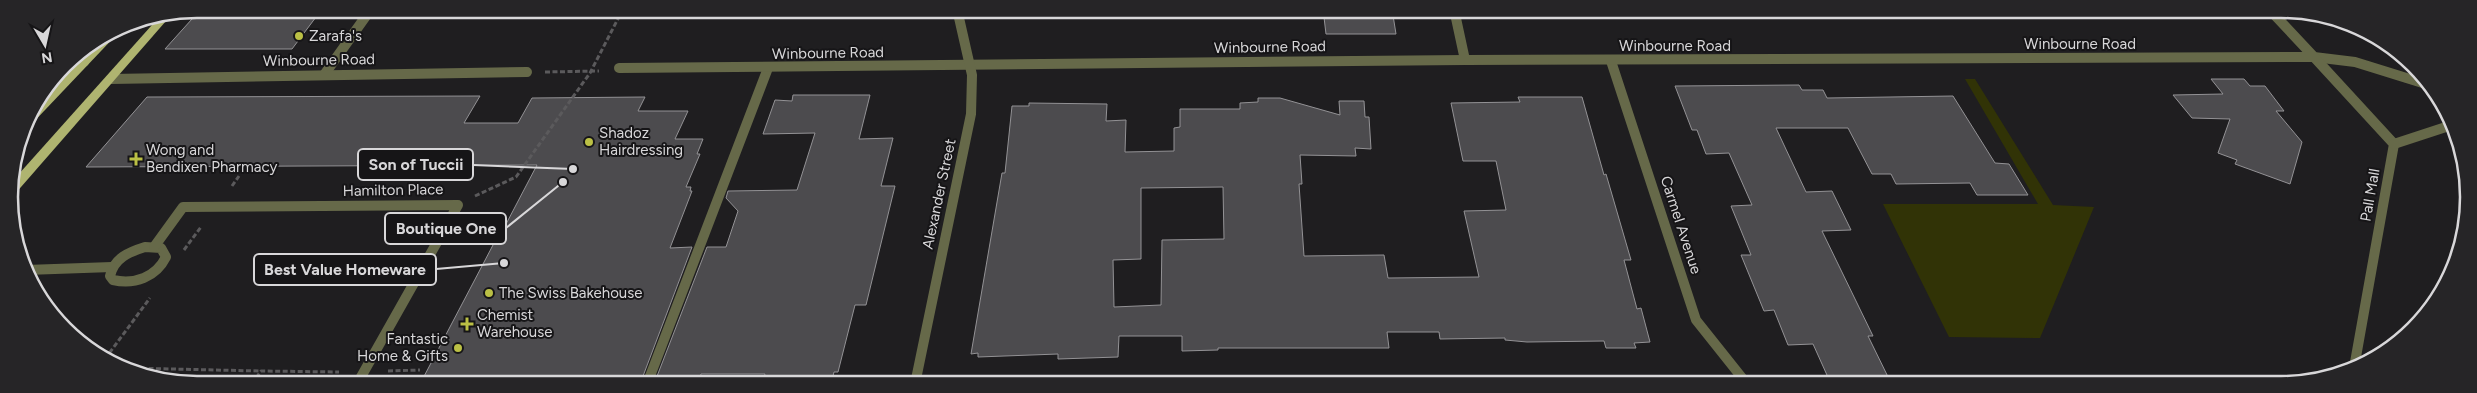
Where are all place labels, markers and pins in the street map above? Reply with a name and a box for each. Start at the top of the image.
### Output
place label: Zarafa's [309,27,362,45]
marker: Zarafa's [293,30,305,42]
place label: Shadoz Hairdressing [599,124,683,159]
marker: Shadoz Hairdressing [583,136,595,148]
place label: Wong and Bendixen Pharmacy [146,141,277,176]
callout: Son of Tuccii [358,149,473,180]
marker: Wong and Bendixen Pharmacy [130,153,142,165]
callout: Boutique One [385,213,506,244]
callout: Best Value Homeware [254,254,436,285]
place label: The Swiss Bakehouse [499,284,642,302]
marker: The Swiss Bakehouse [483,287,495,299]
place label: Chemist Warehouse [477,306,552,341]
marker: Chemist Warehouse [461,318,473,330]
place label: Fantastic Home & Gifts [357,330,448,365]
marker: Fantastic Home & Gifts [452,342,464,354]

